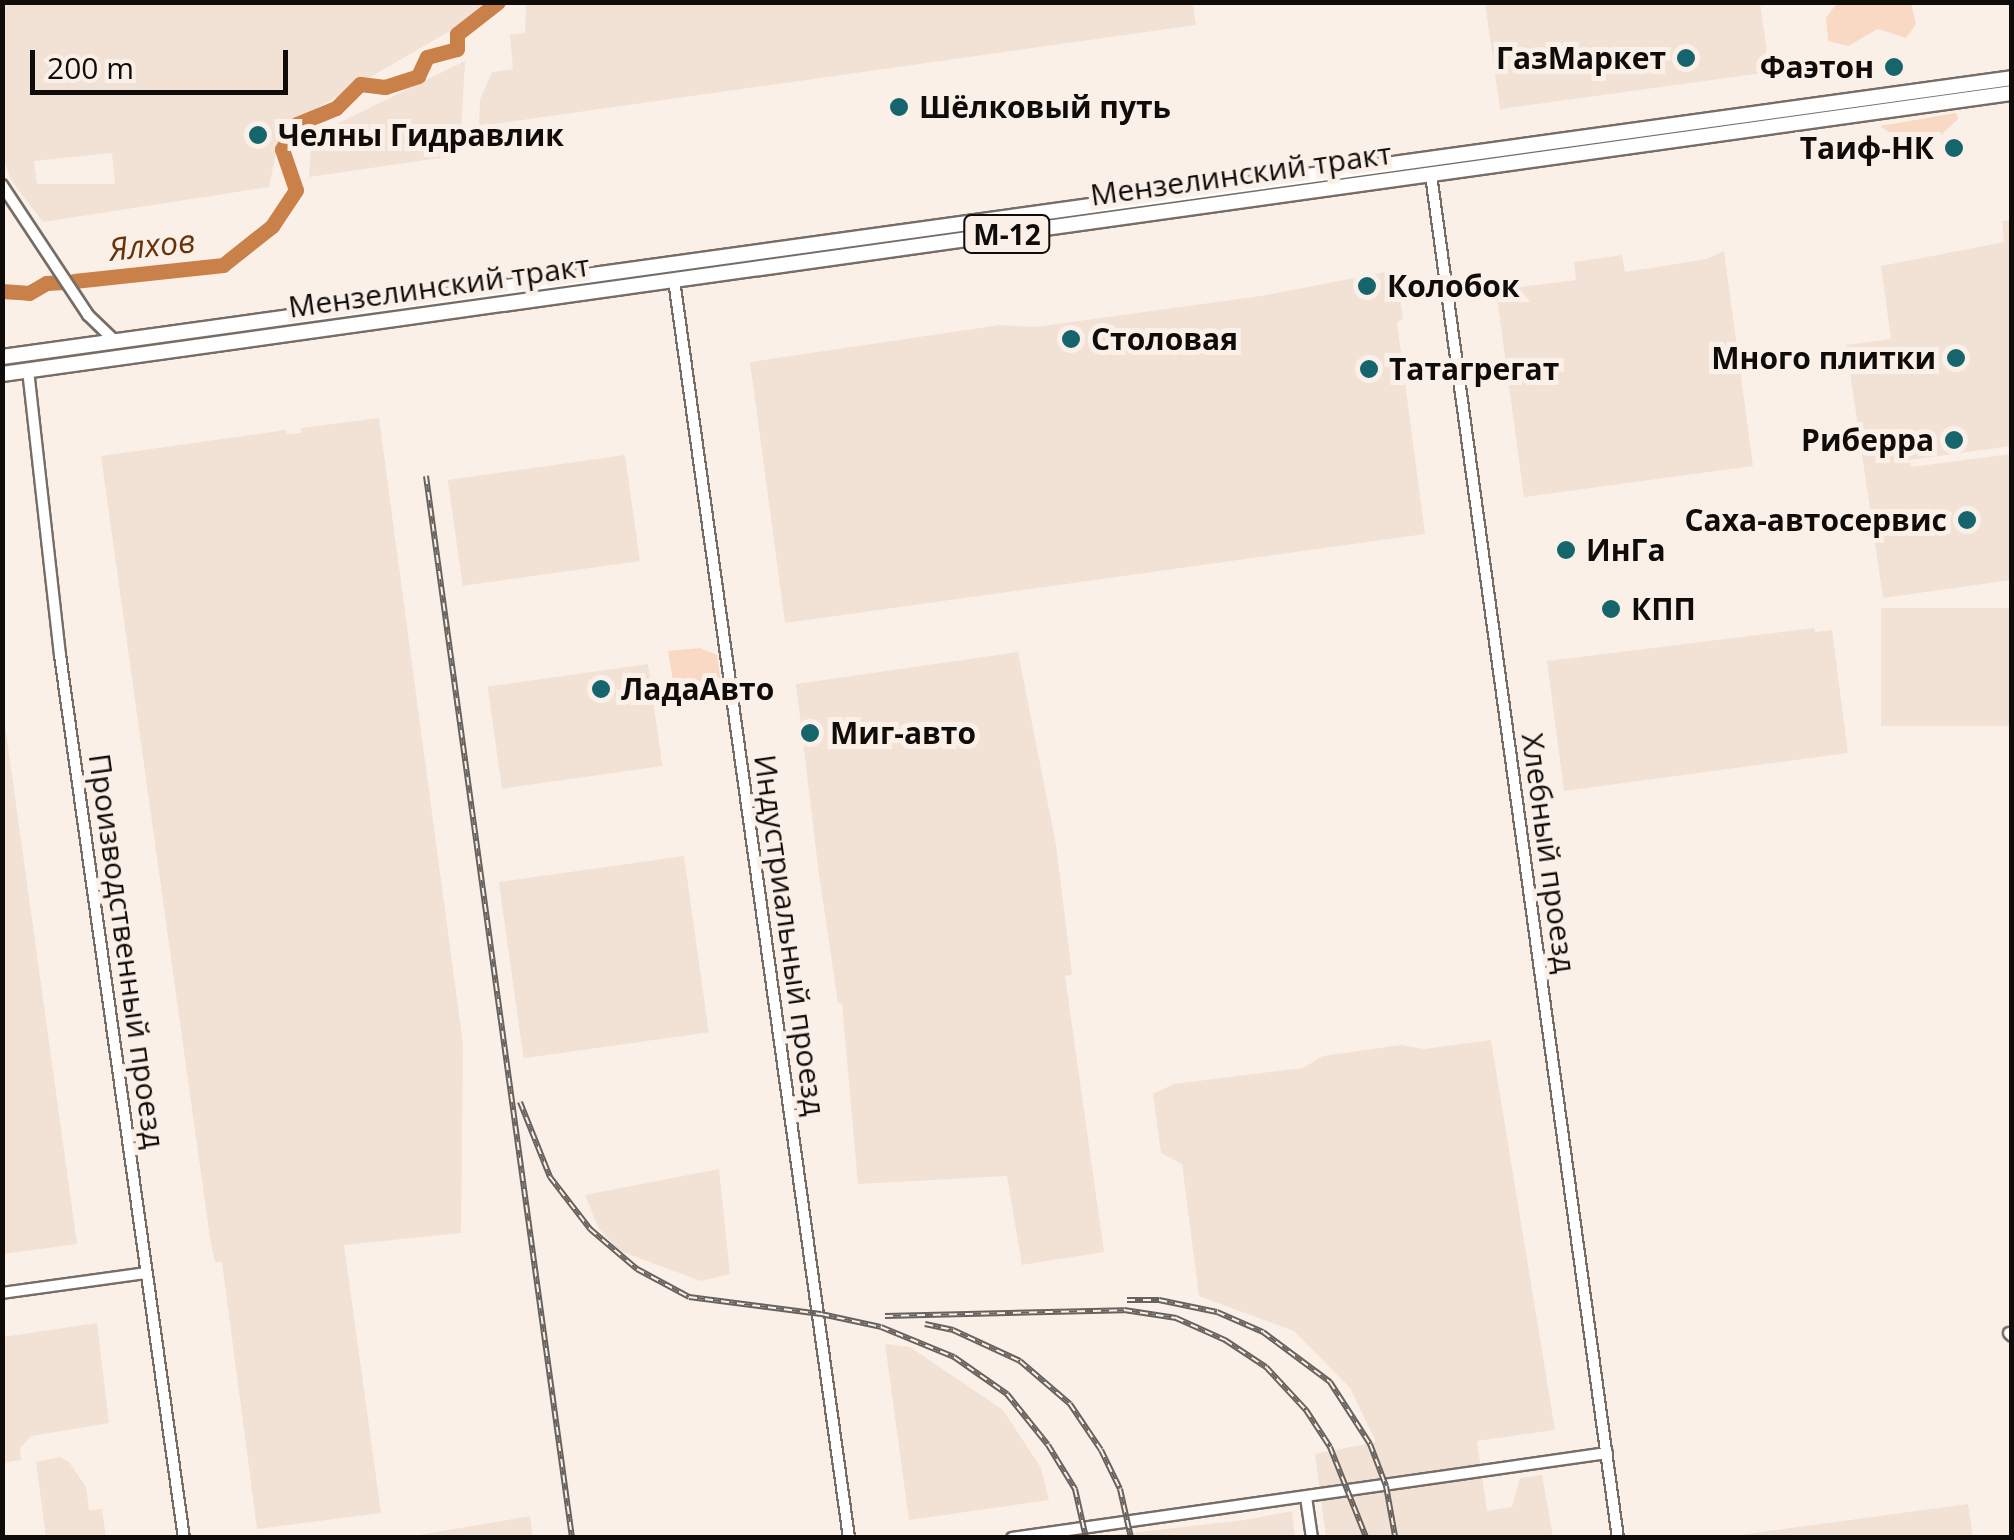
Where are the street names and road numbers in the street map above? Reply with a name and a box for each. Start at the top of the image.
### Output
street label: Мензелинский тракт [1088,135,1394,213]
road number: М-12 [962,211,1052,257]
street label: Мензелинский тракт [286,247,592,325]
street label: Хлебный проезд [1514,731,1584,975]
street label: Производственный проезд [81,751,173,1151]
street label: Индустриальный проезд [747,752,833,1118]

